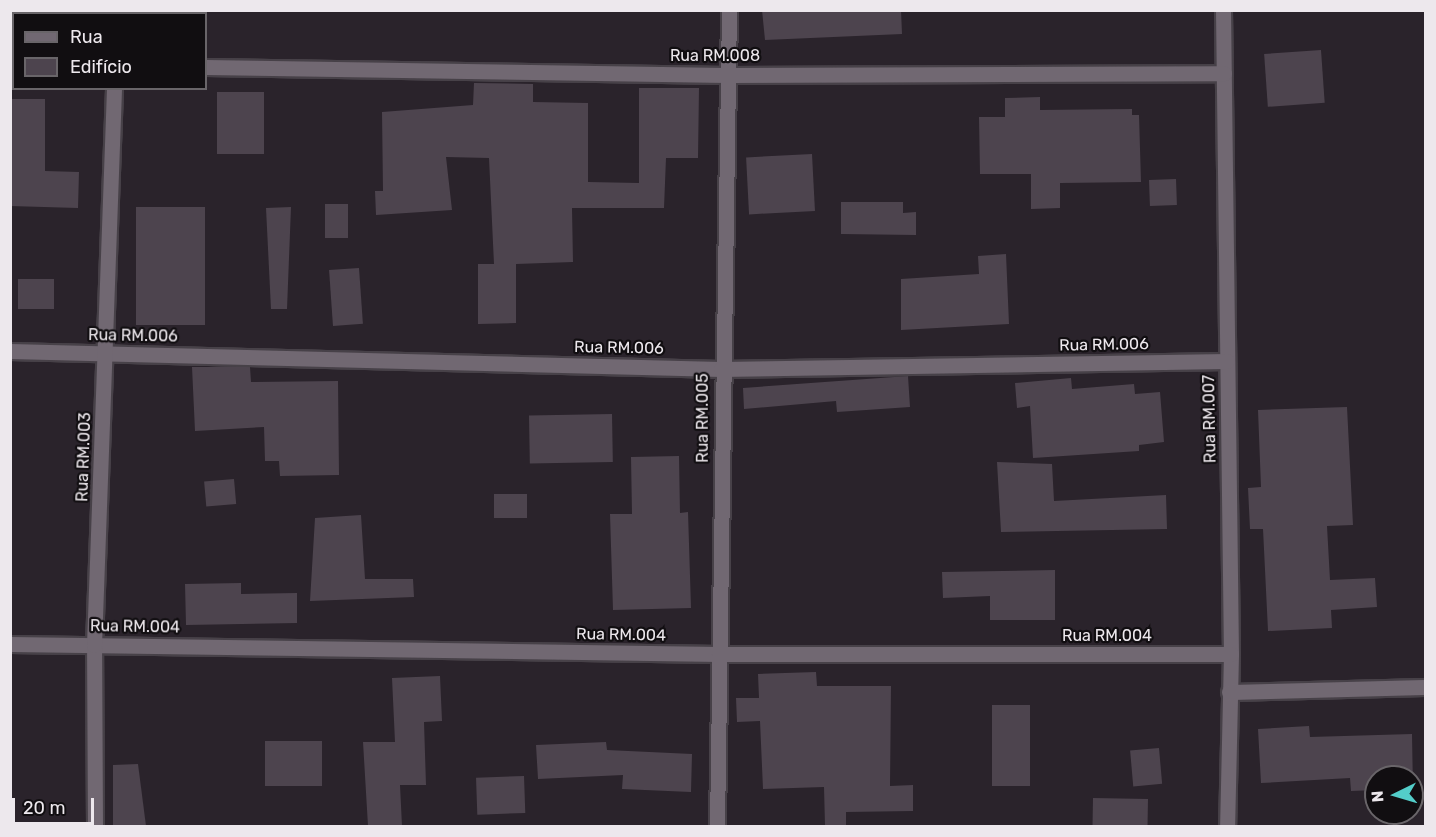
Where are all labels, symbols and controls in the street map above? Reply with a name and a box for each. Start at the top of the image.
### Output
legend [12,12,207,90]
text: Rua [70,26,103,48]
street label: Rua RM.008 [670,46,760,66]
text: Edifício [70,56,132,78]
street label: Rua RM.006 [88,326,178,346]
street label: Rua RM.006 [1059,335,1149,355]
street label: Rua RM.006 [574,338,664,358]
street label: Rua RM.005 [693,373,713,463]
street label: Rua RM.007 [1200,375,1220,463]
street label: Rua RM.003 [73,412,95,502]
street label: Rua RM.004 [90,617,180,637]
street label: Rua RM.004 [576,625,666,645]
street label: Rua RM.004 [1062,626,1152,646]
north arrow [1364,765,1424,825]
scale bar [15,786,98,824]
text: N [1368,790,1388,803]
text: 20 m [23,797,65,819]

